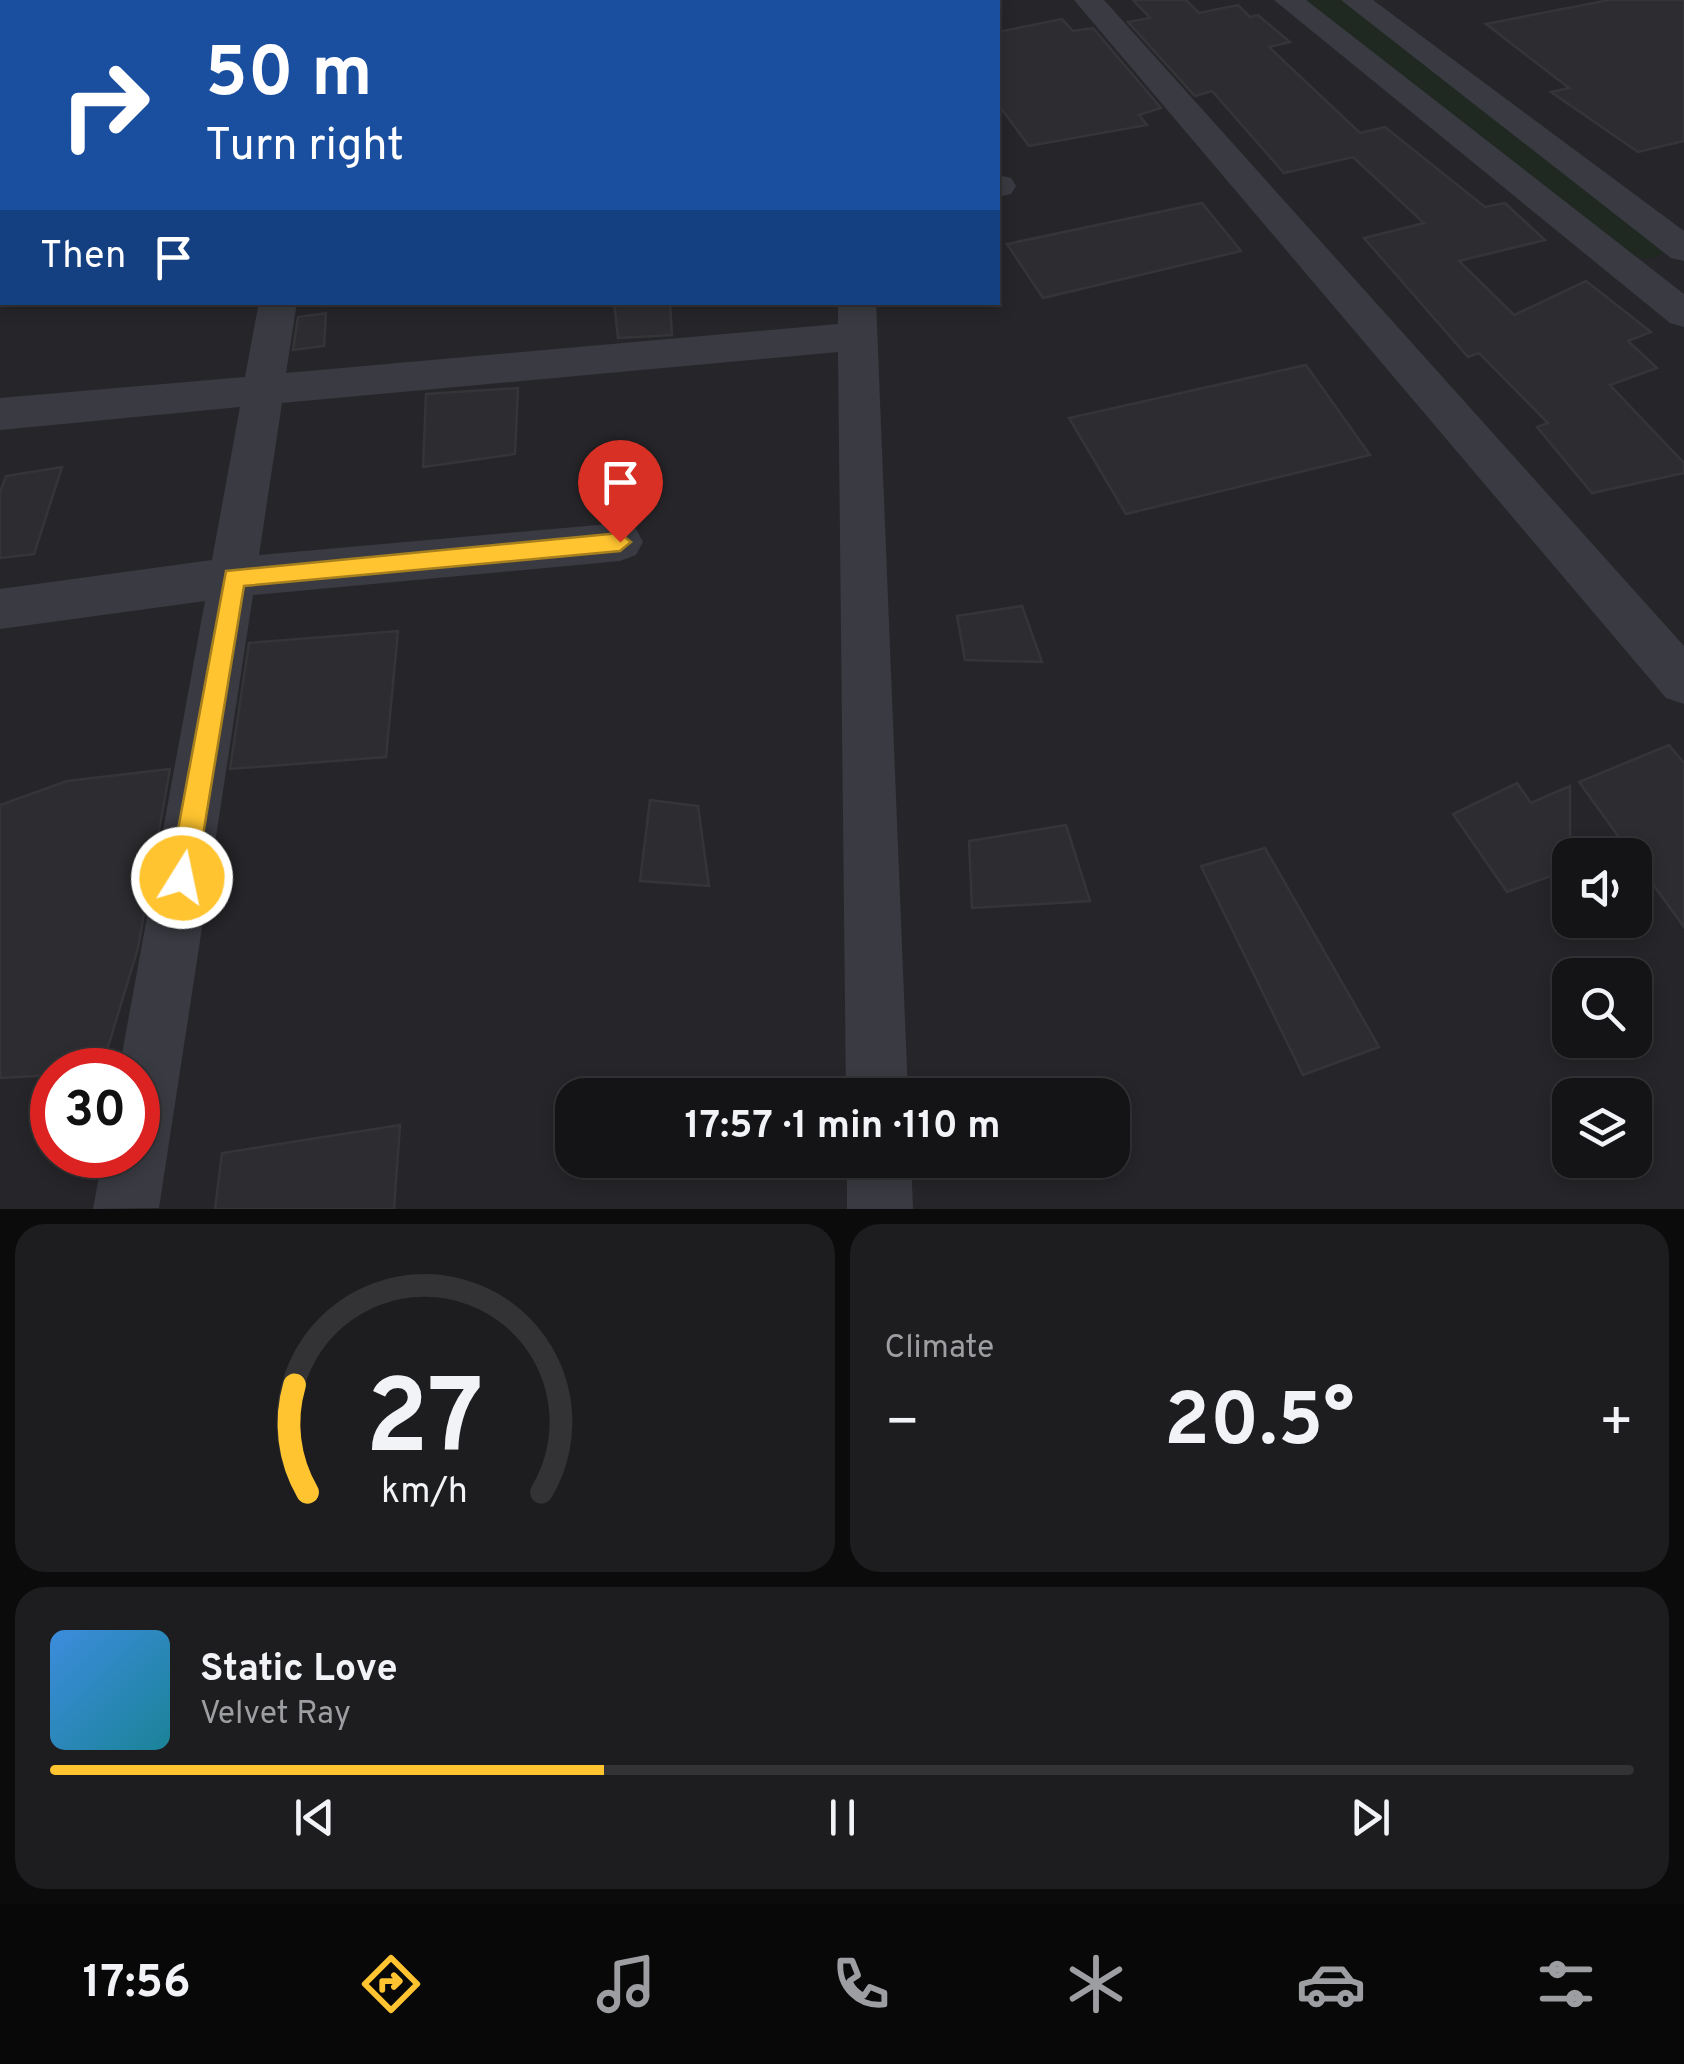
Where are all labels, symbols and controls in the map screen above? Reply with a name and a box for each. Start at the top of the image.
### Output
text: 50 m [205,32,372,121]
icon: right [40,40,170,170]
text: Turn right [205,119,404,176]
icon: arrive [146,230,201,285]
text: Then [40,233,126,282]
pin [578,440,663,543]
icon: arrive [593,455,648,510]
position arrow [130,826,234,930]
map controls [1552,838,1652,1178]
button: sound [1552,838,1652,938]
button: search [1552,958,1652,1058]
speed limit sign: 30 [30,1048,160,1178]
button: layers [1552,1078,1652,1178]
text: 17:57 · 1 min · 110 m [685,1103,1000,1152]
text: Climate [885,1329,994,1369]
text: 27 [366,1358,484,1490]
text: 20.5° [1164,1377,1354,1472]
text: − [885,1390,920,1460]
text: + [1599,1390,1634,1460]
text: km/h [381,1470,468,1516]
text: Static Love [200,1646,398,1695]
text: Velvet Ray [200,1695,351,1735]
icon: previous [287,1790,342,1845]
icon: pause [815,1790,870,1845]
icon: next [1343,1790,1398,1845]
icon: directions [356,1949,426,2019]
icon: music [591,1949,661,2019]
icon: phone [826,1949,896,2019]
icon: climate [1061,1949,1131,2019]
icon: car [1296,1949,1366,2019]
icon: filters [1531,1949,1601,2019]
text: 17:56 [83,1956,191,2013]

